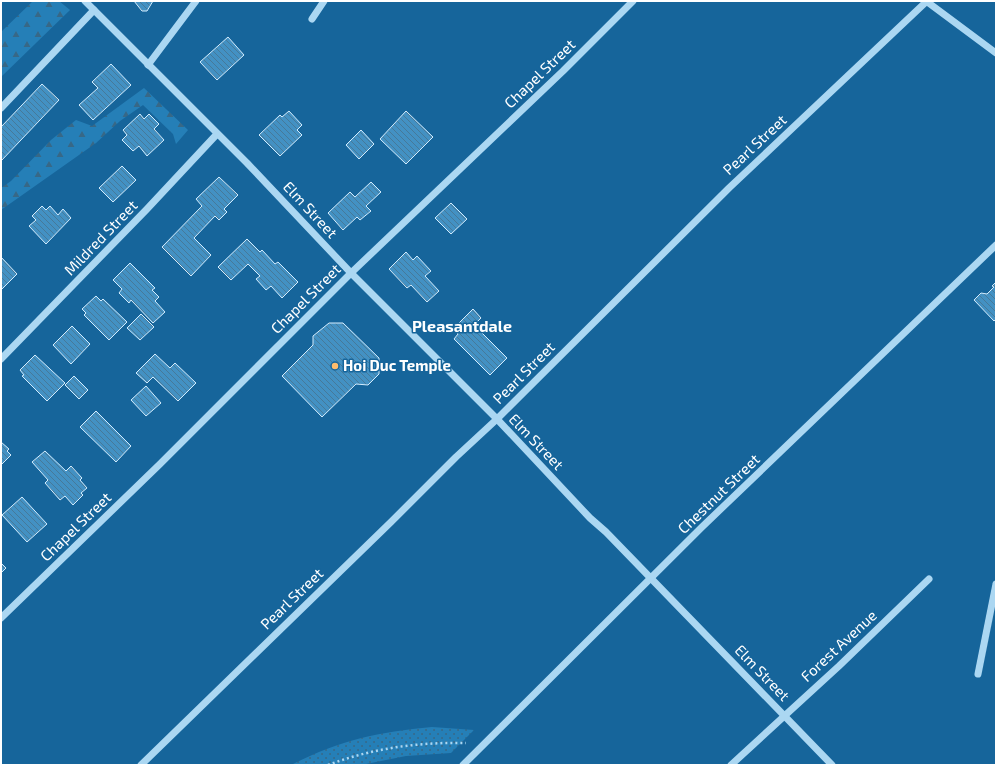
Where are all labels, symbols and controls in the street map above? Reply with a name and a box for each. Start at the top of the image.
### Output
street label: Chapel Street [500,35,579,111]
street label: Pearl Street [719,110,790,178]
street label: Elm Street [280,177,342,242]
street label: Mildred Street [60,196,141,279]
street label: Chapel Street [267,259,344,337]
district label: Pleasantdale [412,316,512,335]
street label: Pearl Street [489,337,558,407]
place label: Hoi Duc Temple [343,356,451,374]
marker: Hoi Duc Temple [330,361,340,371]
street label: Elm Street [506,410,568,473]
street label: Chestnut Street [674,450,763,537]
street label: Chapel Street [36,488,115,564]
street label: Pearl Street [256,564,327,633]
street label: Forest Avenue [797,606,880,685]
street label: Elm Street [732,641,794,704]

